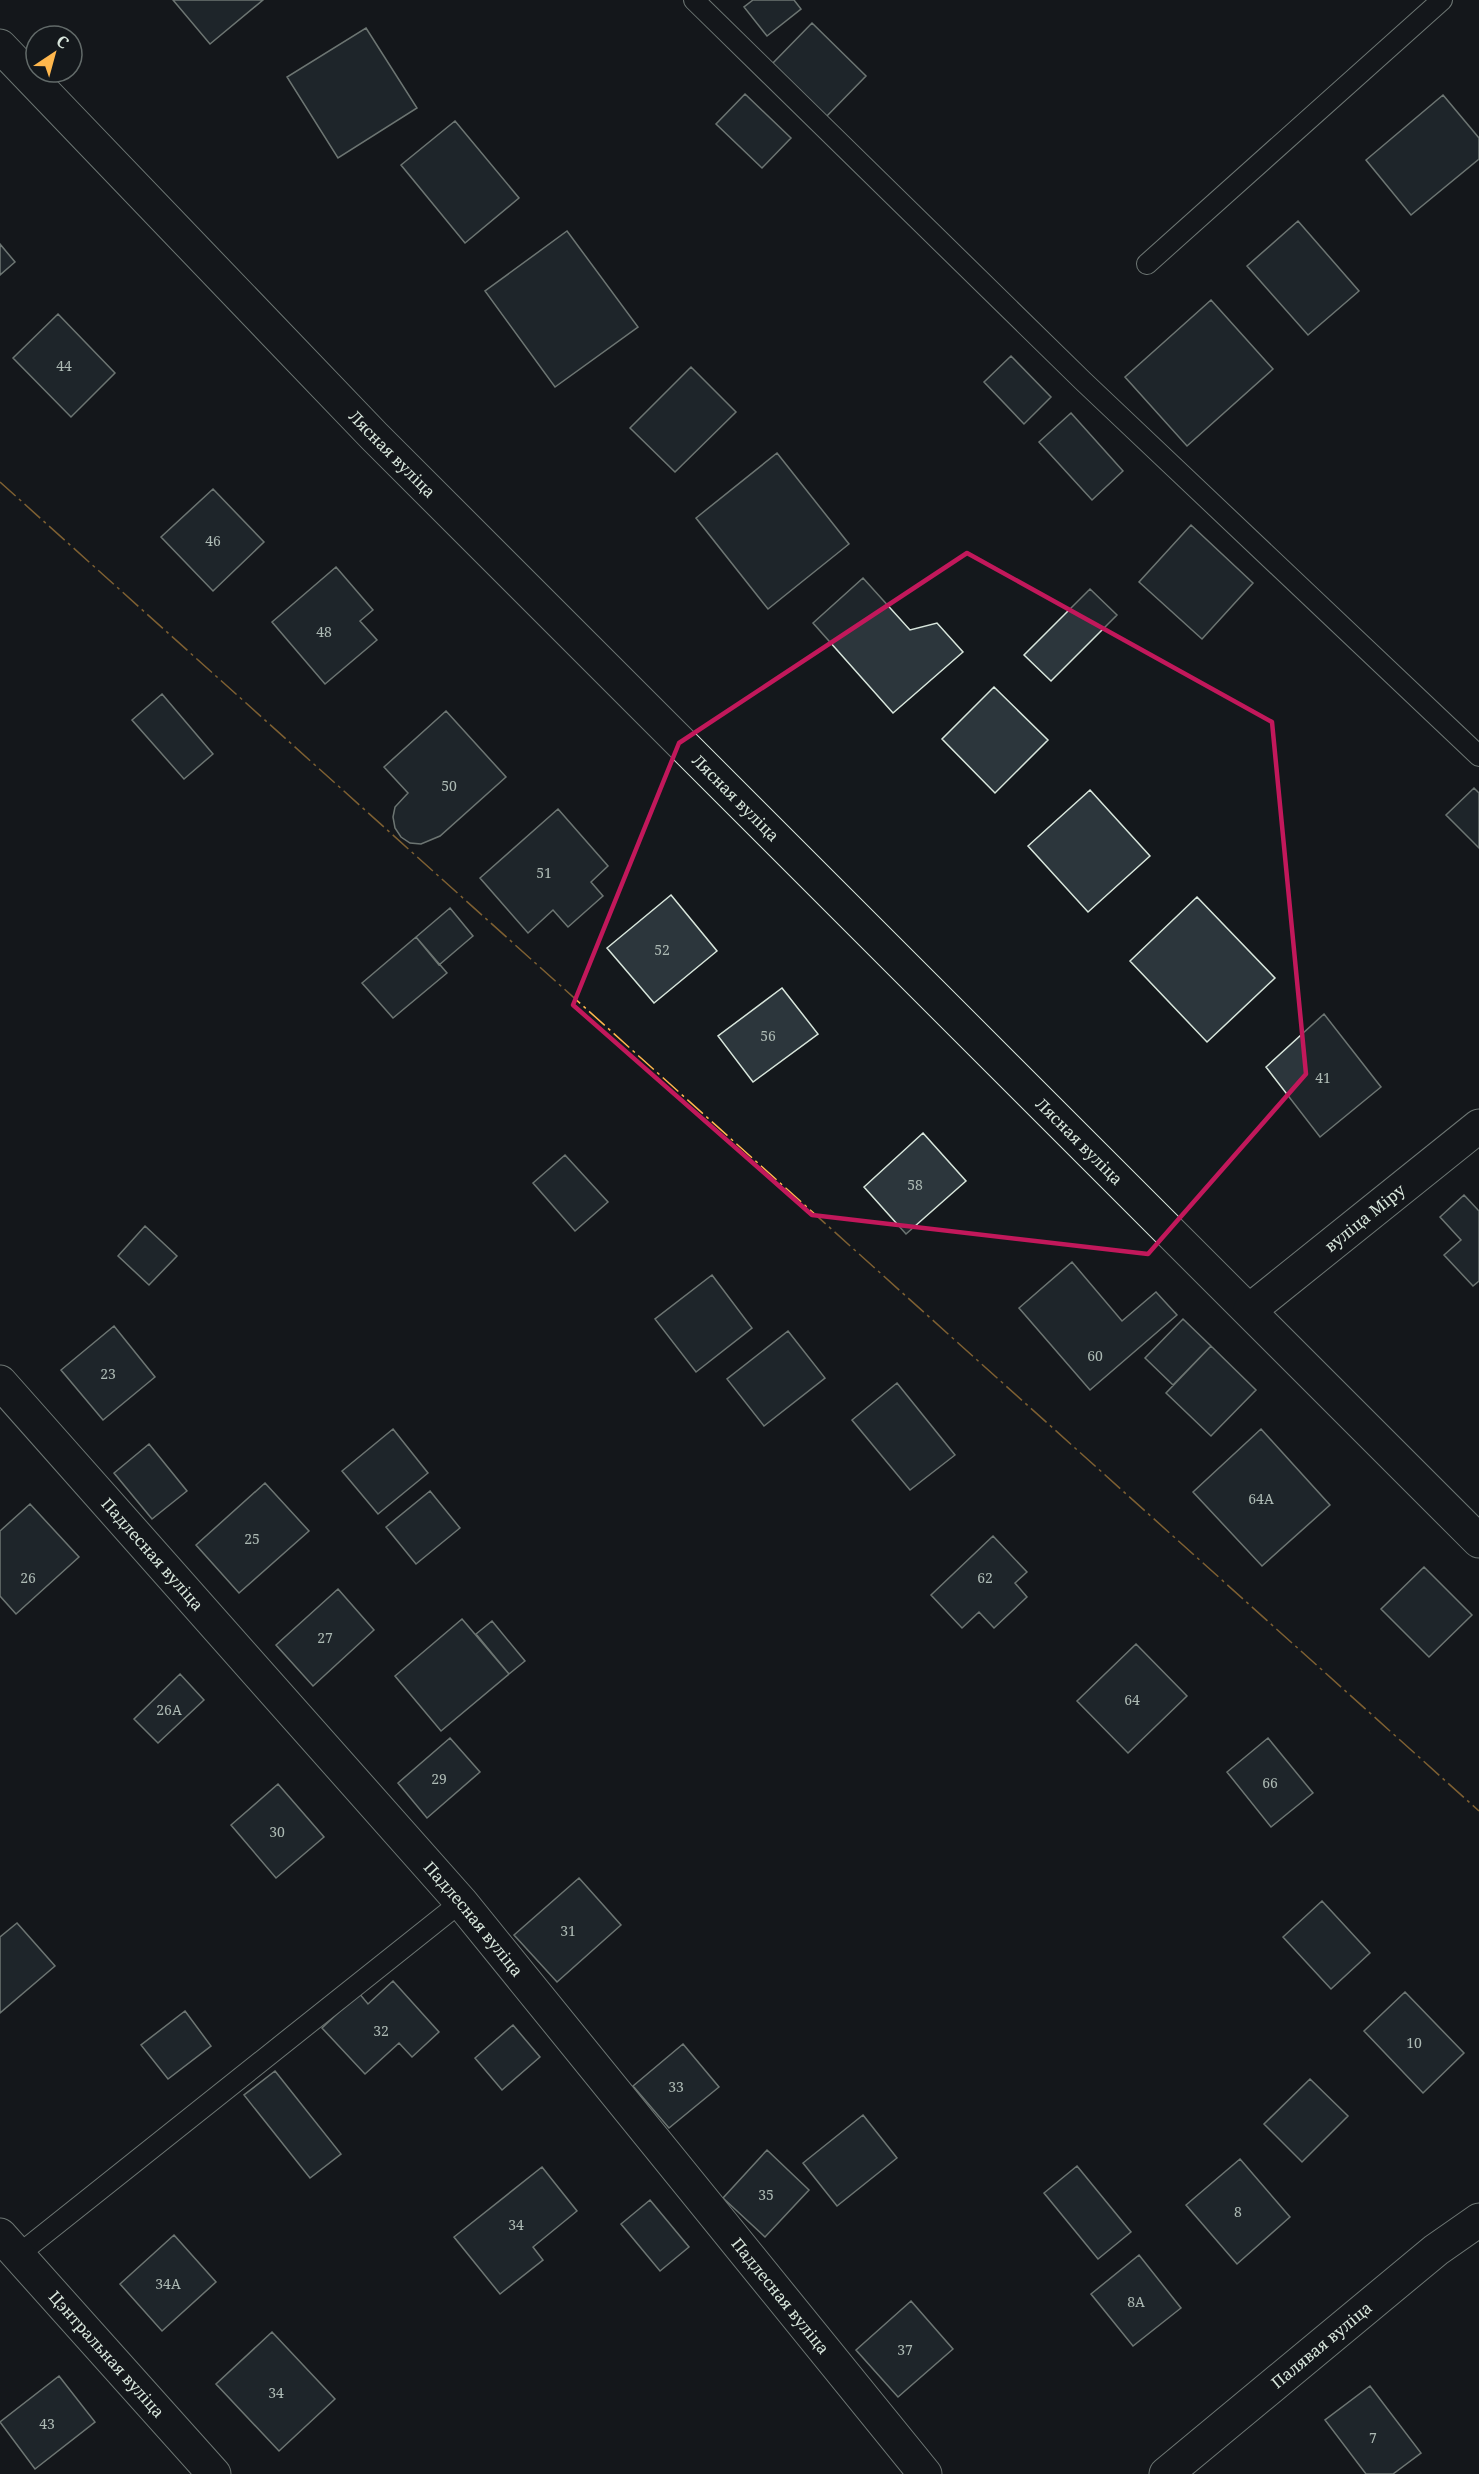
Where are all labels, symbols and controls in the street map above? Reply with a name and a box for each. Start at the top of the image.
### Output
north arrow [24,24,84,84]
text: С [52,30,74,54]
house number: 44 [56,356,72,375]
street label: Лясная вуліца [344,405,441,503]
house number: 46 [205,531,221,550]
house number: 48 [316,622,332,641]
street label: Лясная вуліца [687,749,784,846]
house number: 50 [441,776,457,795]
house number: 51 [536,863,552,882]
house number: 52 [654,940,670,959]
house number: 56 [760,1026,776,1045]
house number: 41 [1315,1068,1331,1087]
street label: Лясная вуліца [1031,1093,1128,1190]
house number: 58 [907,1175,923,1194]
street label: вуліца Міру [1320,1178,1410,1257]
house number: 60 [1087,1346,1103,1365]
house number: 23 [100,1364,116,1383]
house number: 64А [1248,1489,1274,1508]
street label: Падлесная вуліца [97,1493,209,1615]
house number: 25 [244,1529,260,1548]
house number: 26 [20,1568,36,1587]
house number: 62 [977,1568,993,1587]
house number: 27 [317,1628,333,1647]
house number: 64 [1124,1690,1140,1709]
house number: 26А [156,1700,182,1719]
house number: 29 [431,1769,447,1788]
house number: 66 [1262,1773,1278,1792]
house number: 30 [269,1822,285,1841]
street label: Падлесная вуліца [419,1857,528,1981]
house number: 31 [560,1921,576,1940]
house number: 32 [373,2021,389,2040]
house number: 10 [1406,2033,1422,2052]
house number: 33 [668,2077,684,2096]
house number: 35 [758,2185,774,2204]
house number: 8 [1234,2202,1242,2221]
house number: 34 [508,2215,524,2234]
street label: Падлесная вуліца [727,2233,834,2359]
house number: 34А [155,2274,181,2293]
street label: Цэнтральная вуліца [44,2286,169,2422]
house number: 8А [1127,2292,1145,2311]
street label: Палявая вуліца [1266,2297,1377,2393]
house number: 37 [897,2340,913,2359]
house number: 34 [268,2383,284,2402]
house number: 43 [39,2414,55,2433]
house number: 7 [1369,2428,1377,2447]

